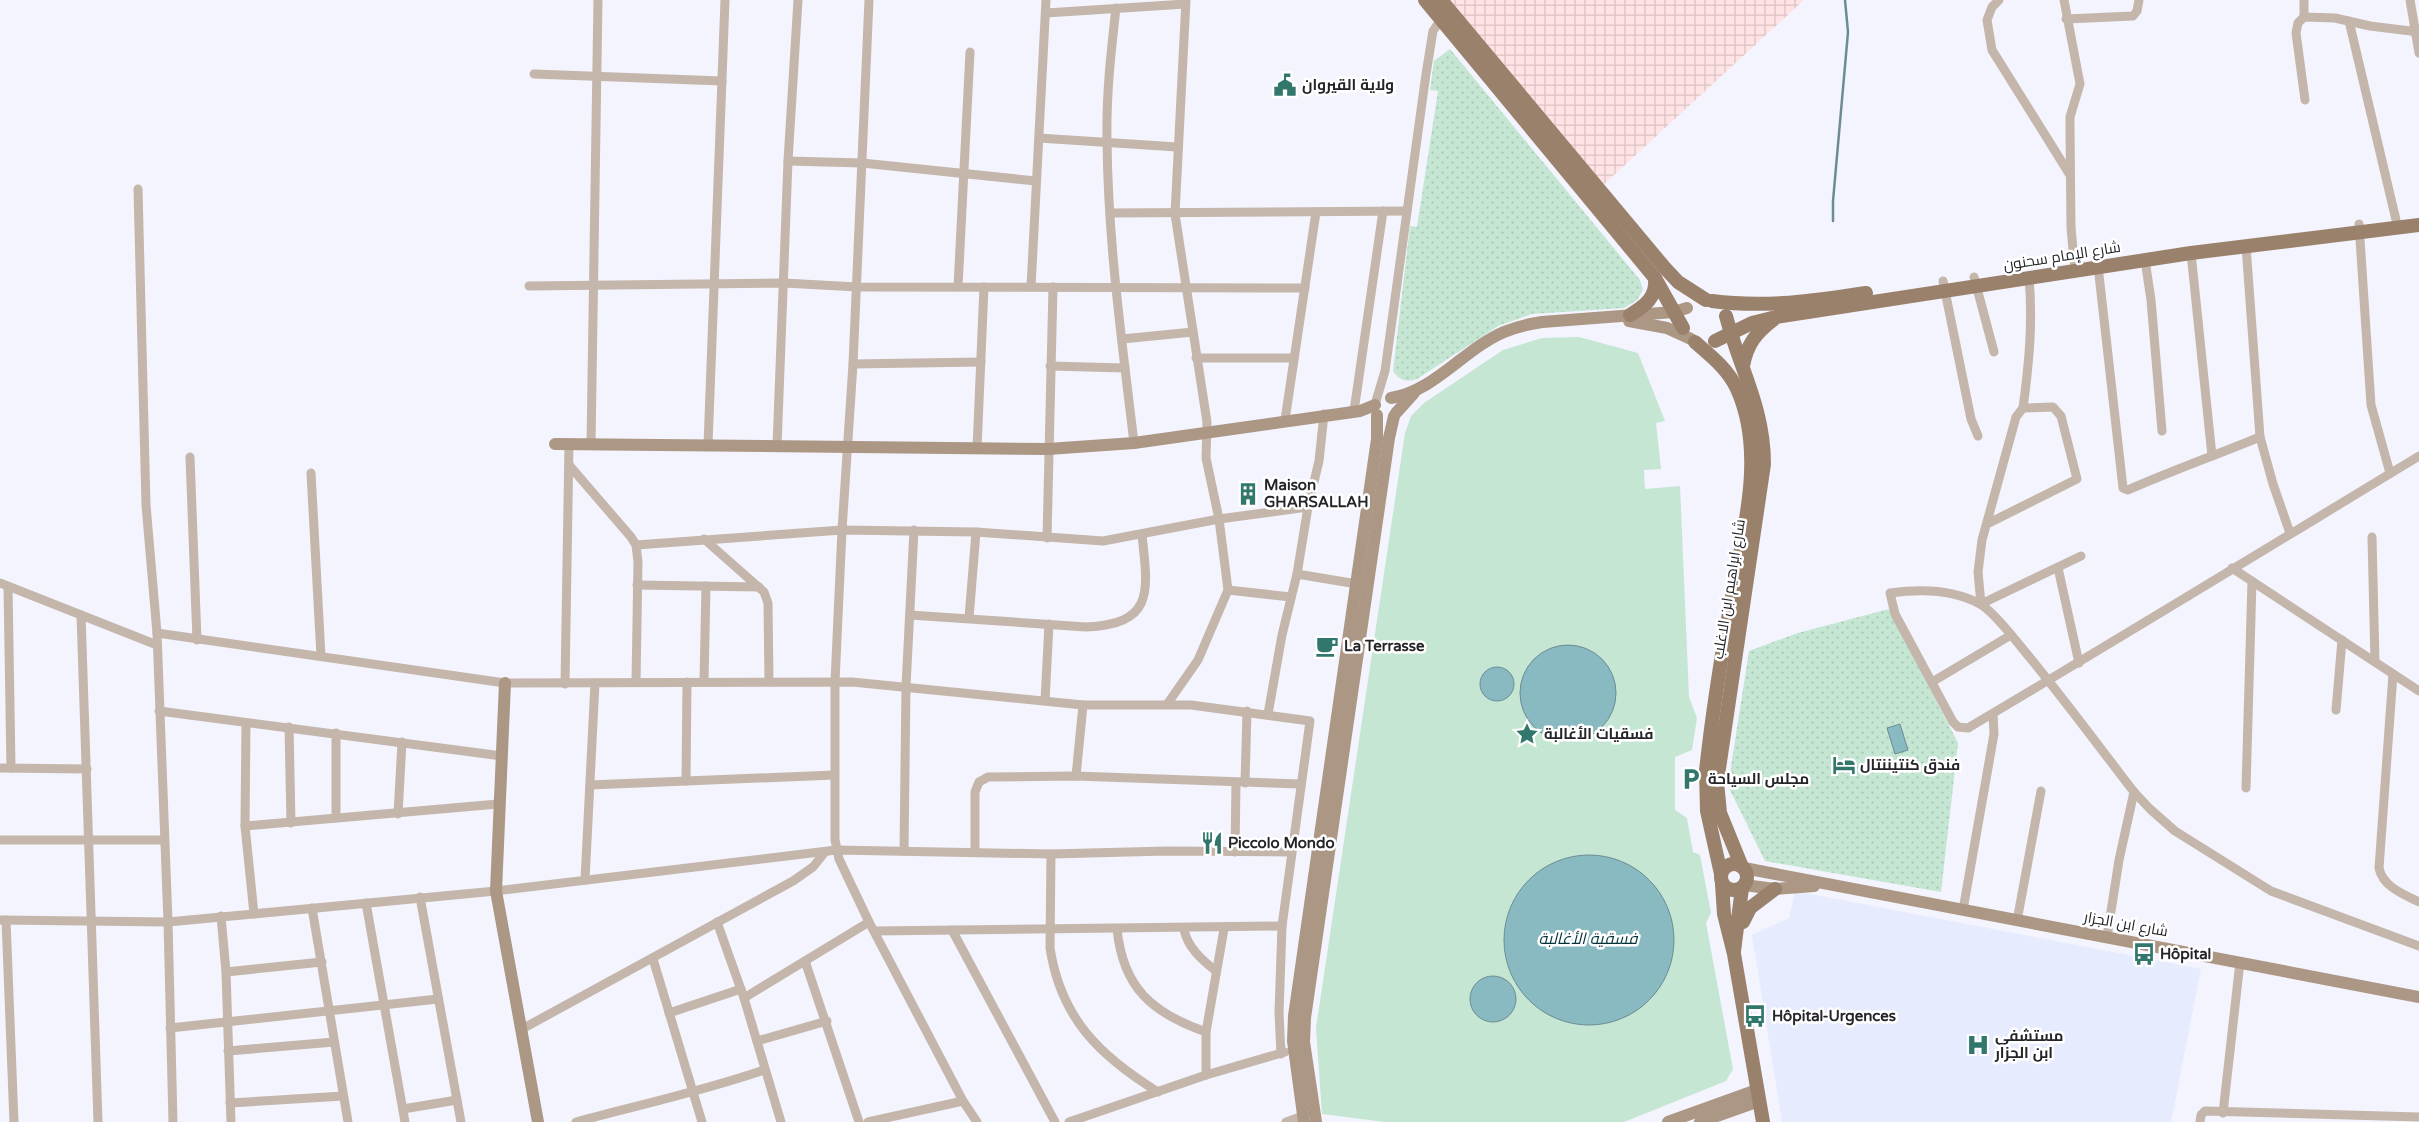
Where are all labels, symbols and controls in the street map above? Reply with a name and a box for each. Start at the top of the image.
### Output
public building icon: ولاية القيروان [1272,72,1298,98]
place label: ولاية القيروان [1302,76,1394,94]
street label: شارع الإمام سحنون [2002,238,2122,276]
place label: Maison GHARSALLAH [1264,476,1368,511]
building icon: Maison GHARSALLAH [1235,481,1261,507]
street label: شارع ابراهيم ابن الاغلب [1709,518,1751,661]
cafe icon: La Terrasse [1314,633,1340,659]
place label: La Terrasse [1344,637,1425,655]
place icon: فسقيات الأغالبة [1514,721,1540,747]
place label: فسقيات الأغالبة [1544,725,1653,743]
hotel icon: فندق كنتيننتال [1831,752,1857,778]
place label: فندق كنتيننتال [1860,756,1960,774]
parking icon: مجلس السياحة [1678,766,1704,792]
place label: مجلس السياحة [1708,770,1809,788]
restaurant icon: Piccolo Mondo [1199,830,1225,856]
place label: Piccolo Mondo [1228,834,1335,852]
street label: شارع ابن الجزار [2081,908,2169,942]
water label: فسقية الأغالبة [1539,929,1639,949]
bus stop icon: Hôpital [2131,941,2157,967]
place label: Hôpital [2160,945,2211,964]
bus stop icon: Hôpital-Urgences [1742,1003,1768,1029]
place label: Hôpital-Urgences [1772,1007,1896,1026]
place label: مستشفى ابن الجزار [1994,1027,2064,1062]
hospital icon: مستشفى ابن الجزار [1965,1032,1991,1058]

